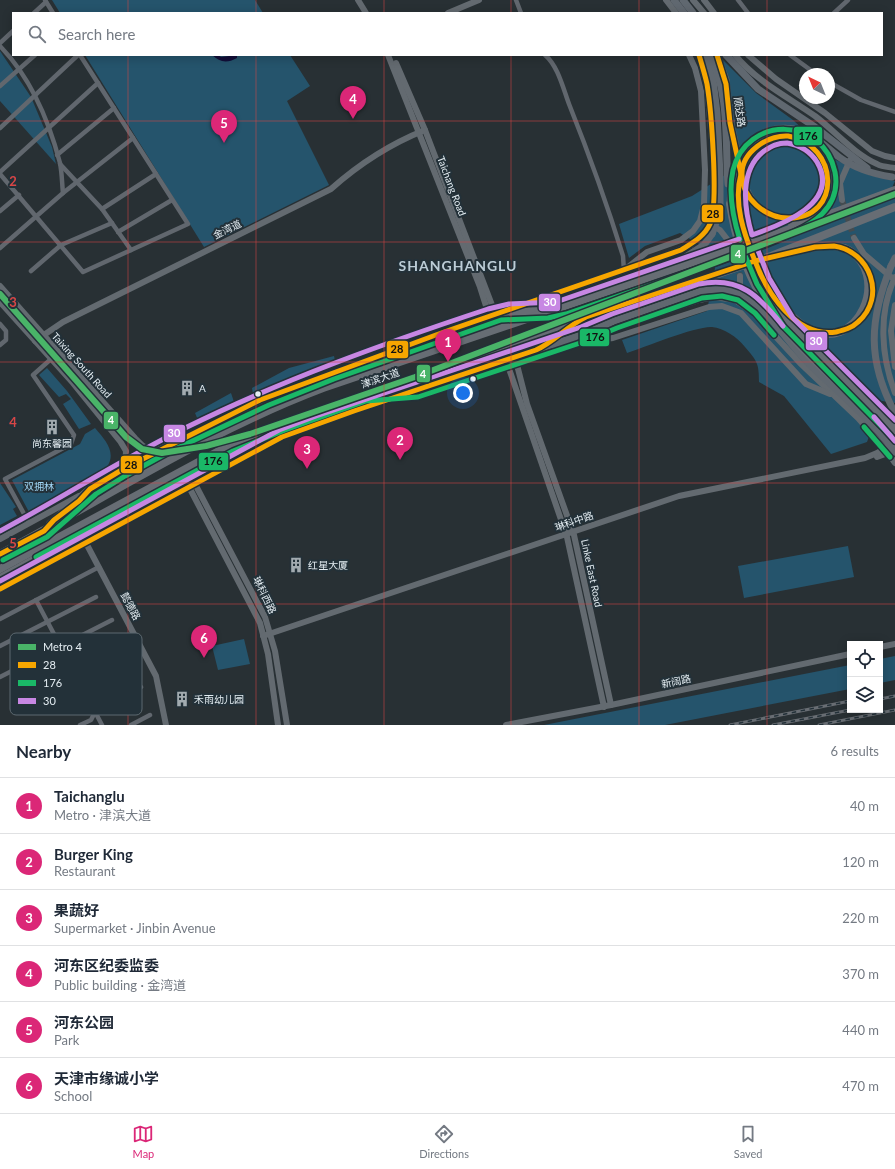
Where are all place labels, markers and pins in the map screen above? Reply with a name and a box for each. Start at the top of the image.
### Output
pin: 4 [340,86,366,119]
pin: 5 [211,110,237,143]
pin: 1 [435,329,461,362]
unlabelled marker [468,374,478,384]
building icon: A [178,379,196,397]
place label: A [199,382,206,394]
unlabelled marker [253,389,263,399]
building icon: 尚东馨园 [43,418,61,436]
pin: 2 [387,427,413,460]
pin: 3 [294,436,320,469]
place label: 尚东馨园 [32,437,72,449]
building icon: 红星大厦 [287,556,305,574]
place label: 红星大厦 [308,559,348,571]
pin: 6 [191,625,217,658]
building icon: 禾雨幼儿园 [173,690,191,708]
place label: 禾雨幼儿园 [194,693,244,705]

